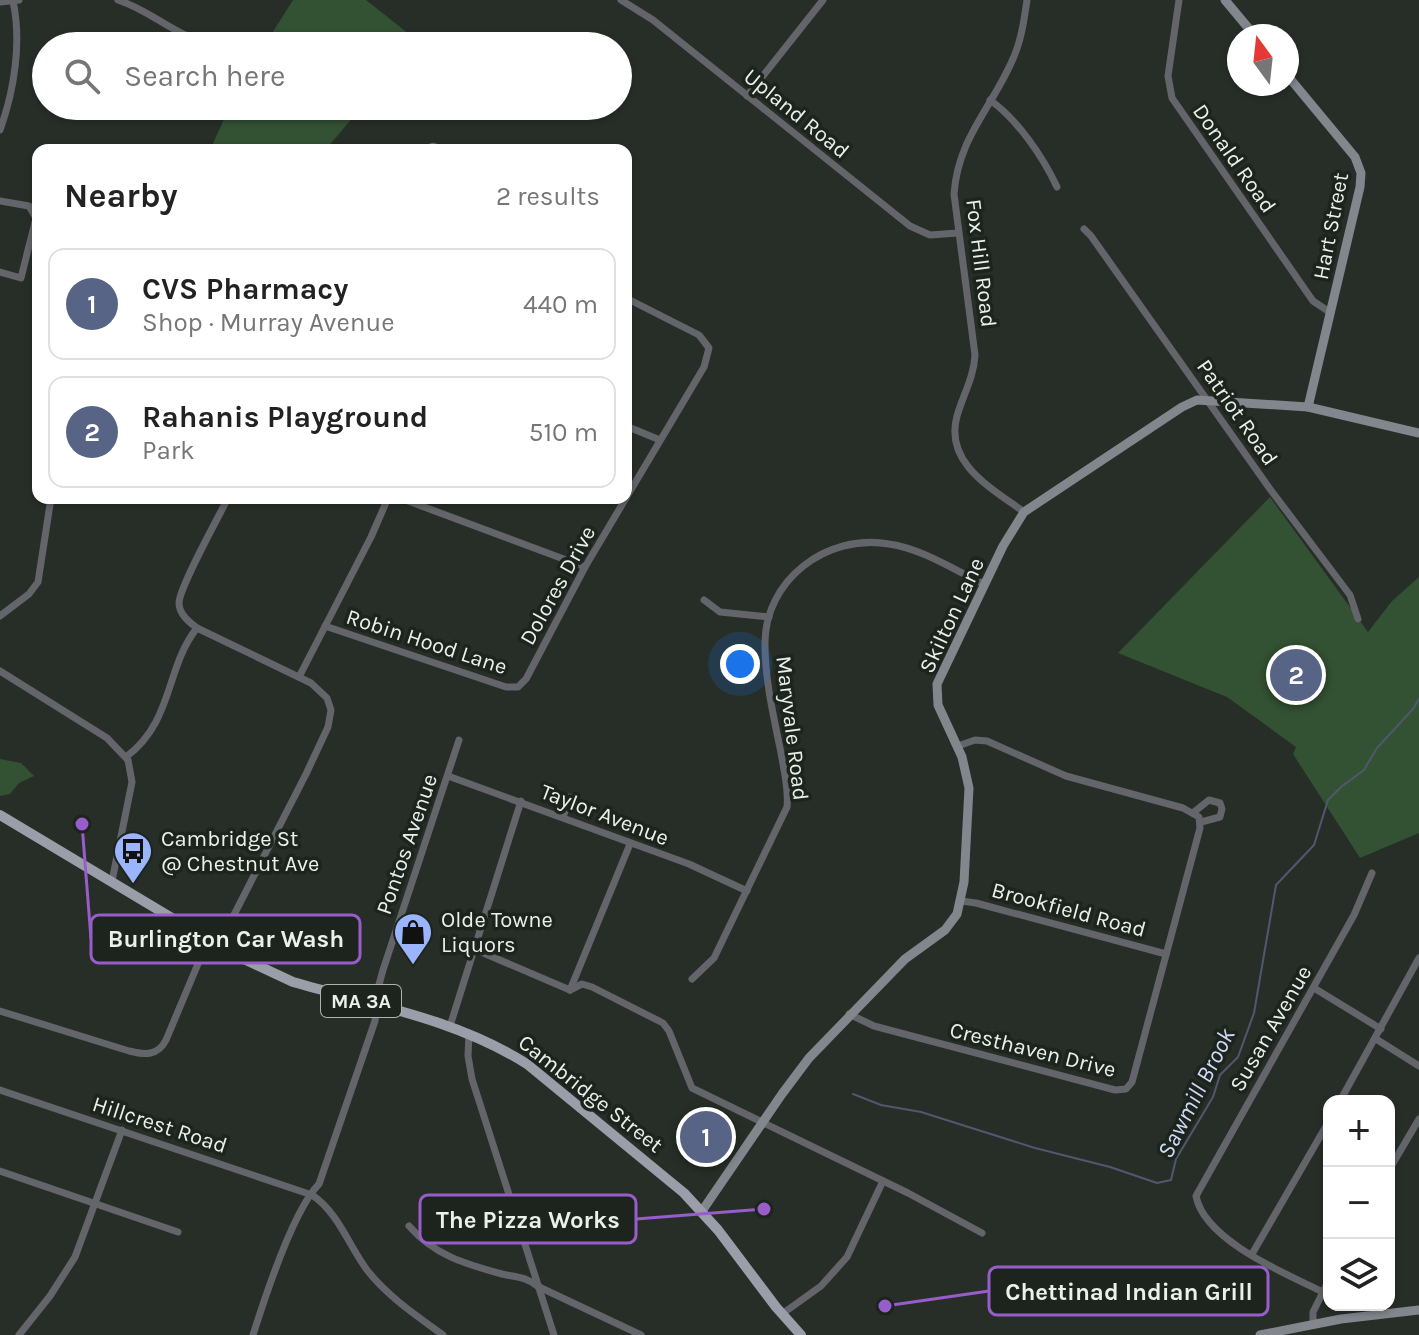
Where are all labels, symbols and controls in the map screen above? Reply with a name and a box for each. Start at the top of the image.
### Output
north arrow [1227,24,1299,96]
search box [32,32,632,120]
icon: search [60,54,104,98]
text: Search here [124,58,285,94]
street label: Upland Road [739,63,854,164]
street label: Donald Road [1187,99,1281,218]
street label: Hart Street [1308,170,1354,282]
text: Nearby [64,176,178,216]
text: 2 results [496,181,600,212]
street label: Fox Hill Road [960,198,1002,329]
text: CVS Pharmacy [142,271,348,307]
text: 1 [87,289,97,320]
text: 440 m [523,289,598,320]
text: Shop · Murray Avenue [142,307,395,338]
street label: Patriot Road [1191,355,1283,471]
text: Rahanis Playground [142,399,428,435]
text: 2 [84,417,100,448]
text: 510 m [529,417,598,448]
text: Park [142,435,195,466]
street label: Dolores Drive [514,521,601,650]
street label: Skilton Lane [914,554,990,677]
street label: Robin Hood Lane [343,604,510,680]
your location [720,644,760,684]
pin: 2 [1270,645,1322,705]
street label: Maryvale Road [770,654,814,802]
street label: Pontos Avenue [371,771,443,918]
street label: Taylor Avenue [537,779,672,851]
place label: Cambridge St @ Chestnut Ave [161,826,319,877]
bus stop icon: Cambridge St @ Chestnut Ave [112,830,154,885]
street label: Brookfield Road [989,877,1149,943]
place label: Olde Towne Liquors [441,907,553,958]
shop icon: Olde Towne Liquors [392,911,434,966]
callout: Burlington Car Wash [91,915,360,963]
text: Burlington Car Wash [108,925,344,953]
street label: Susan Avenue [1224,961,1317,1096]
road number: MA 3A [321,985,401,1017]
street label: Cresthaven Drive [947,1017,1118,1083]
water label: Sawmill Brook [1151,1023,1241,1163]
street label: Cambridge Street [513,1029,668,1158]
street label: Hillcrest Road [89,1091,230,1159]
map controls [1323,1095,1395,1311]
button: + [1323,1095,1395,1167]
pin: 1 [680,1107,732,1167]
button: − [1323,1167,1395,1239]
callout: The Pizza Works [420,1195,636,1243]
text: The Pizza Works [436,1206,620,1234]
button: layers [1323,1239,1395,1311]
callout: Chettinad Indian Grill [989,1267,1268,1315]
text: Chettinad Indian Grill [1005,1278,1253,1306]

